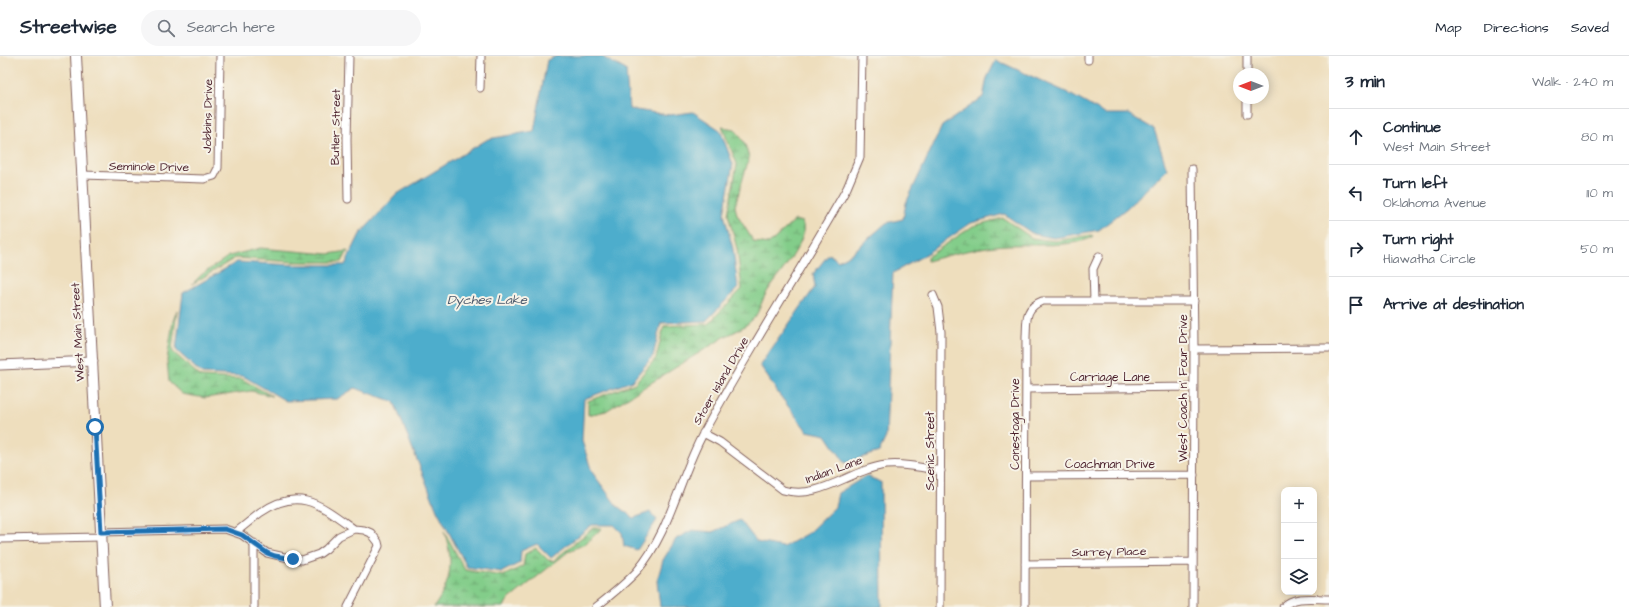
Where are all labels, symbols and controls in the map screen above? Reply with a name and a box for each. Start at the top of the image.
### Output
search box [141,10,421,46]
text: Streetwise [20,14,117,41]
icon: search [155,17,177,39]
text: Search here [187,17,275,38]
text: Map [1435,18,1462,38]
text: Directions [1484,18,1549,38]
text: Saved [1571,18,1609,38]
north arrow [1233,68,1269,104]
text: 3 min [1345,70,1385,94]
text: Walk · 240 m [1532,73,1613,91]
street label: Jobbins Drive [199,78,217,153]
street label: Butler Street [327,89,345,165]
text: Continue [1383,117,1441,138]
icon: ahead [1345,126,1367,148]
text: 80 m [1581,128,1613,146]
text: West Main Street [1383,138,1490,156]
street label: Seminole Drive [109,158,190,176]
text: Turn left [1383,173,1447,194]
icon: left [1345,182,1367,204]
text: 110 m [1586,184,1613,202]
text: Oklahoma Avenue [1383,194,1486,212]
text: Turn right [1383,229,1454,250]
icon: right [1345,238,1367,260]
text: 50 m [1580,240,1613,258]
text: Hiawatha Circle [1383,250,1476,268]
street label: West Main Street [67,282,89,382]
water label: Dyches Lake [447,291,528,310]
icon: arrive [1345,294,1367,316]
text: Arrive at destination [1383,294,1524,315]
street label: West Coach n' Four Drive [1175,314,1192,462]
street label: Stoer Island Drive [689,333,753,428]
street label: Carriage Lane [1070,369,1151,387]
street label: Conestoga Drive [1007,378,1025,470]
street label: Scenic Street [922,411,939,491]
route start [86,418,104,436]
street label: Indian Lane [803,452,865,488]
street label: Coachman Drive [1065,456,1156,473]
map controls [1281,487,1317,595]
button: + [1281,487,1317,523]
button: − [1281,523,1317,559]
street label: Surrey Place [1072,543,1147,562]
route end [284,550,302,568]
button: layers [1281,559,1317,595]

